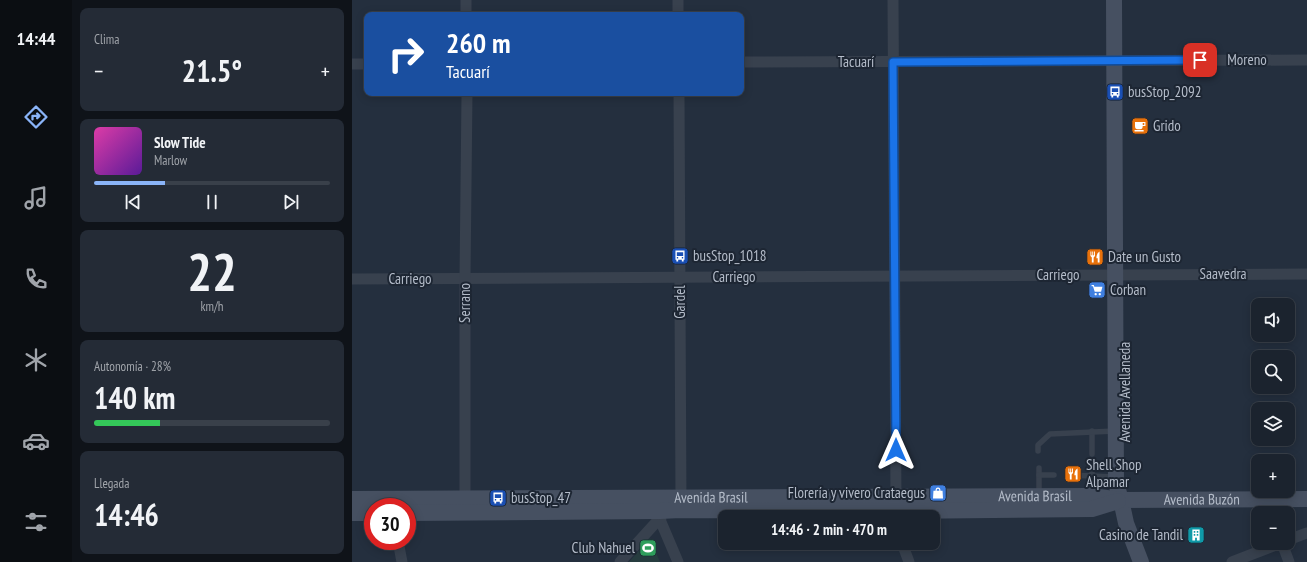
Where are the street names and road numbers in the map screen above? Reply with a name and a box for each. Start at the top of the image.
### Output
street label: Moreno [1227,50,1267,69]
street label: Tacuarí [838,52,875,71]
street label: Saavedra [1199,264,1247,283]
street label: Carriego [1036,265,1080,284]
street label: Carriego [712,267,756,286]
street label: Carriego [388,269,432,288]
street label: Serrano [455,283,474,323]
street label: Gardel [670,285,689,319]
street label: Avenida Avellaneda [1115,342,1134,442]
street label: Avenida Brasil [998,486,1072,505]
street label: Avenida Brasil [674,487,748,507]
street label: Avenida Buzón [1164,489,1240,509]

